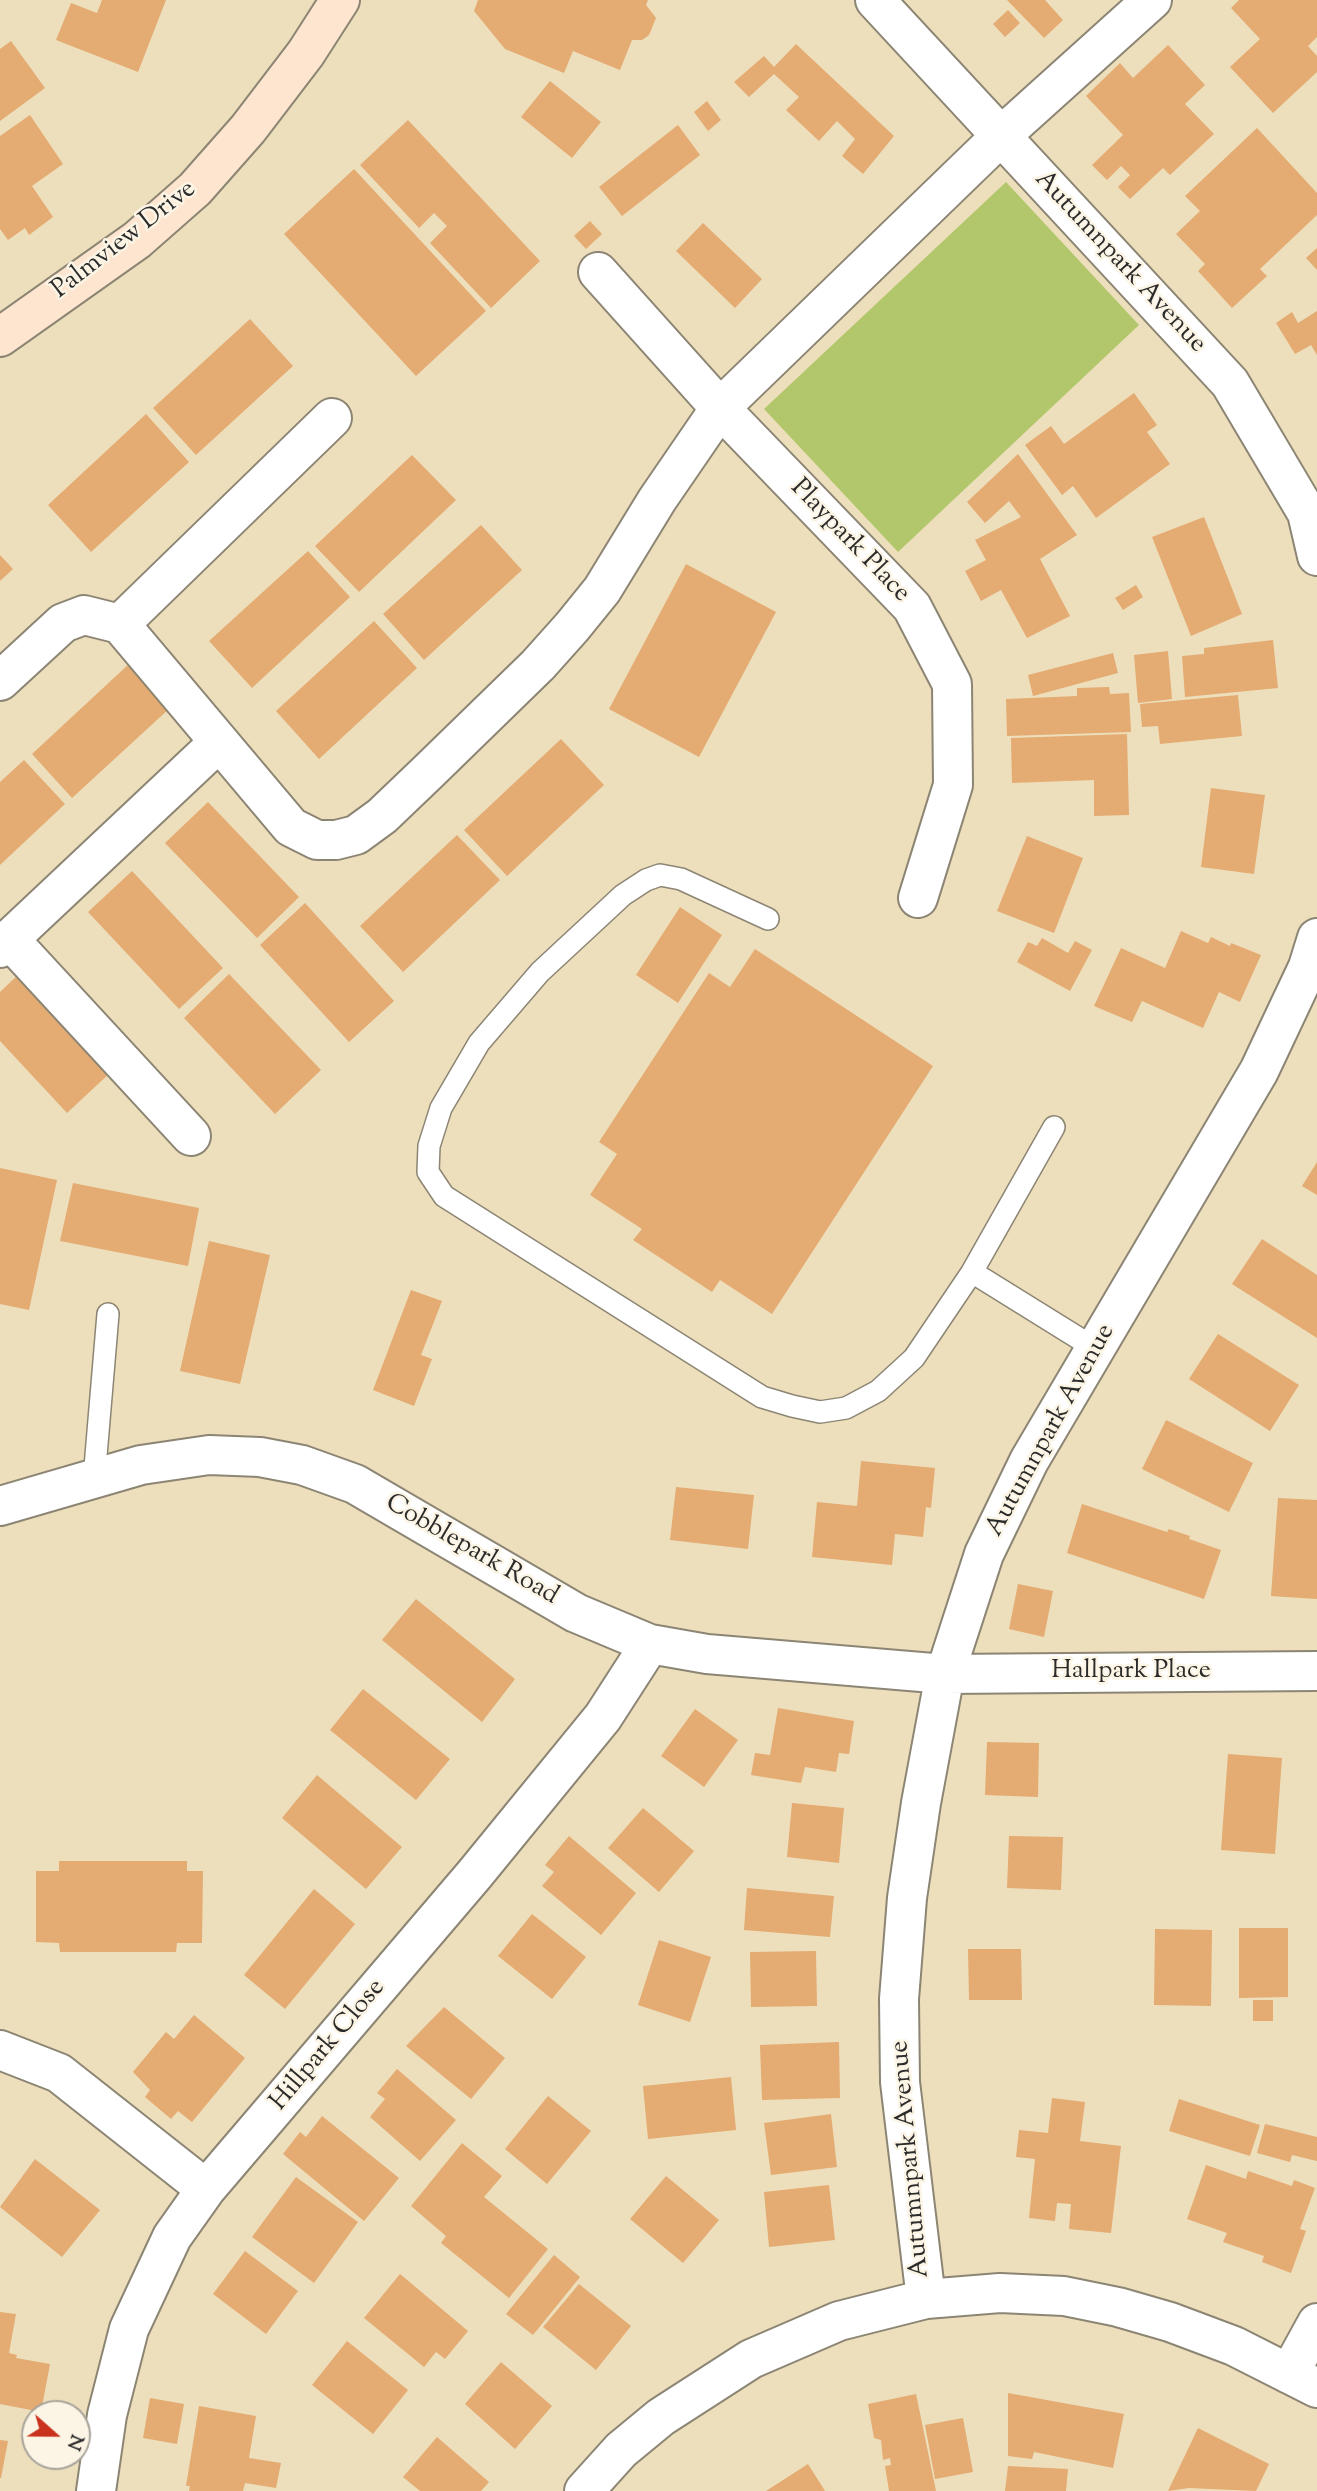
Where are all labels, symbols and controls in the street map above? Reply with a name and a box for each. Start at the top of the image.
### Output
street label: Autumnpark Avenue [1026,165,1212,361]
street label: Palmview Drive [47,175,203,307]
street label: Playpark Place [782,474,916,610]
street label: Autumnpark Avenue [981,1319,1123,1543]
street label: Cobblepark Road [379,1489,563,1613]
street label: Hallpark Place [1051,1657,1211,1689]
street label: Hillpark Close [265,1974,393,2118]
street label: Autumnpark Avenue [886,2039,938,2279]
north arrow [21,2400,91,2470]
text: N [59,2430,90,2454]

